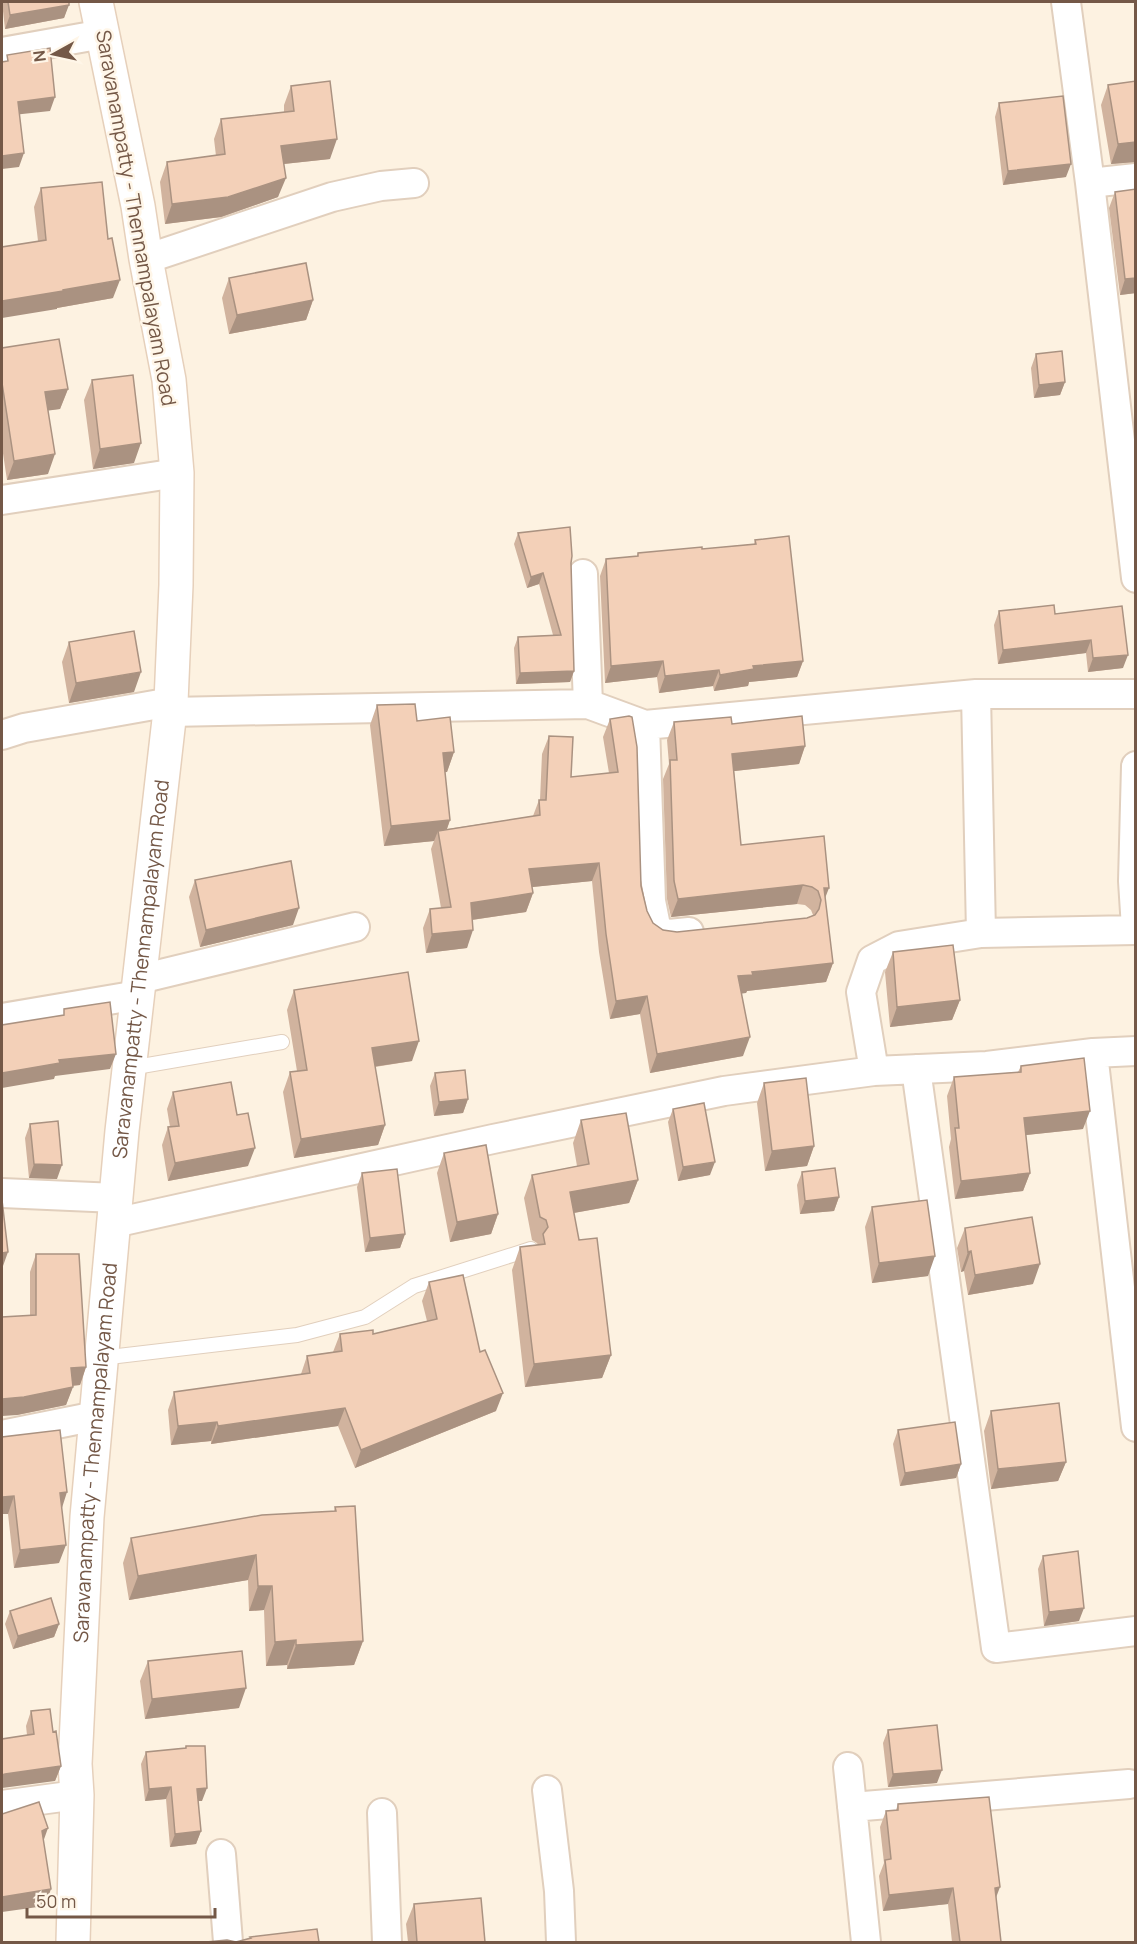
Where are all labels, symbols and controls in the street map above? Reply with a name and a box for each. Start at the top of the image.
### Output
north arrow [24,24,84,84]
street label: Saravanampatty - Thennampalayam Road [90,28,183,408]
text: N [27,49,51,63]
street label: Saravanampatty - Thennampalayam Road [106,778,175,1160]
street label: Saravanampatty - Thennampalayam Road [67,1261,123,1644]
scale bar [27,1881,214,1919]
text: 50 m [36,1889,76,1913]

